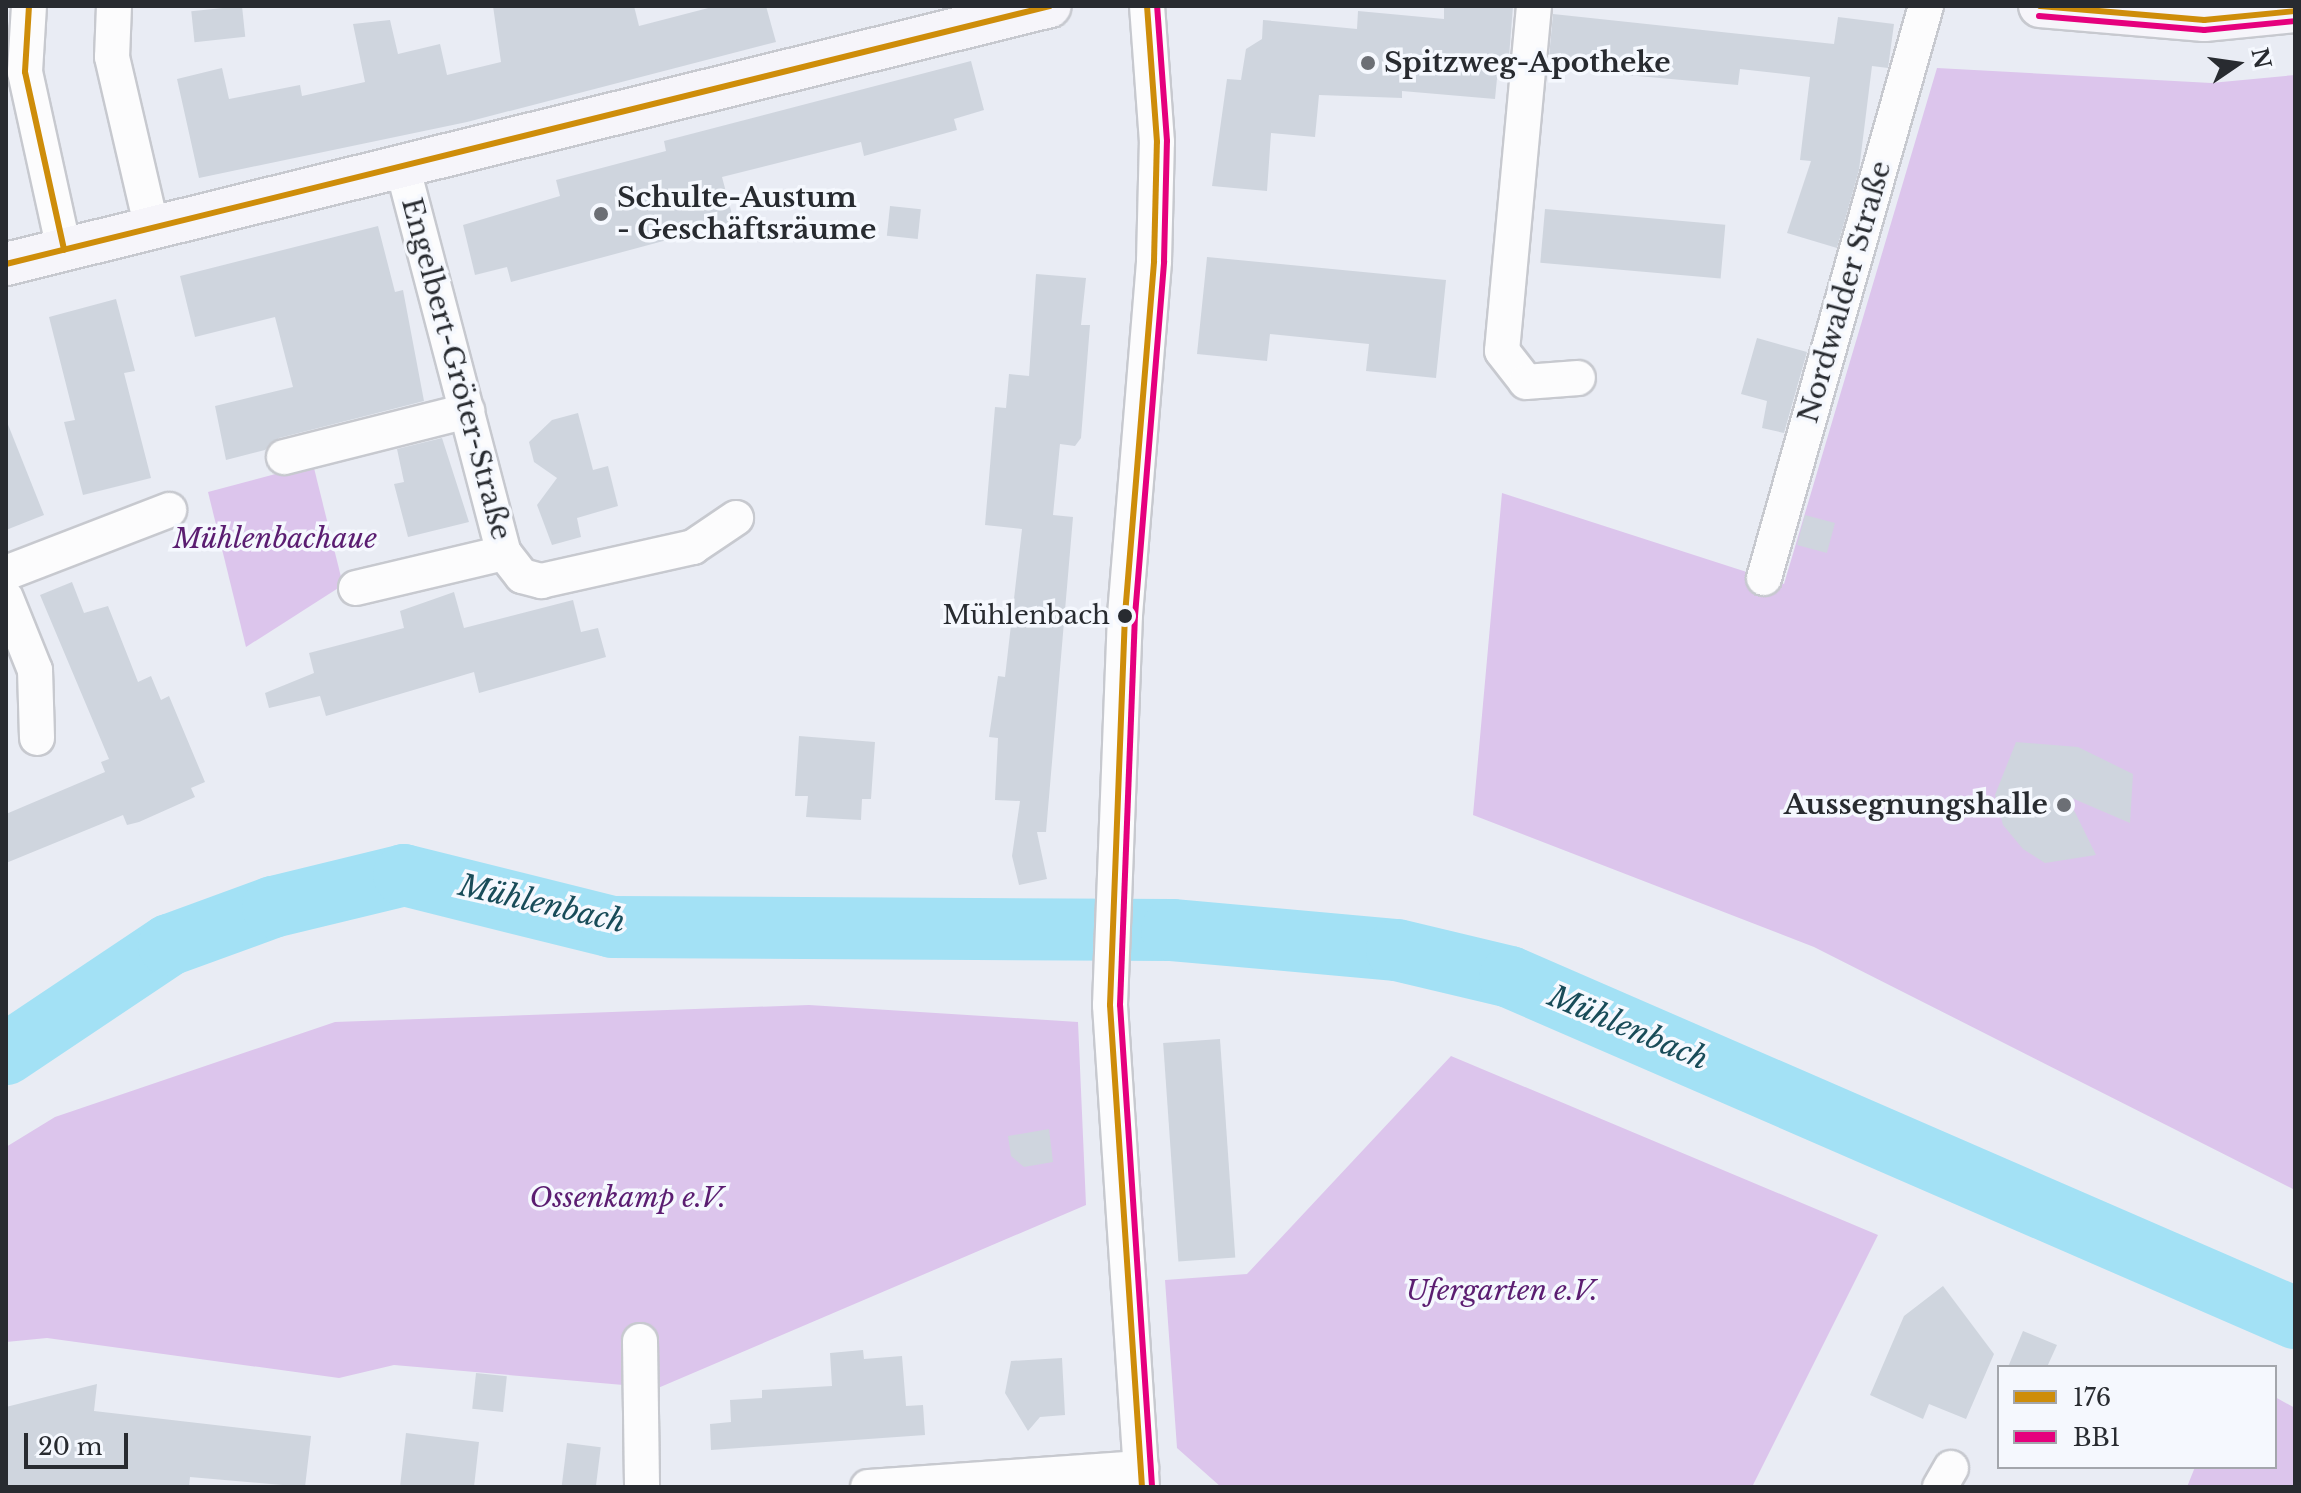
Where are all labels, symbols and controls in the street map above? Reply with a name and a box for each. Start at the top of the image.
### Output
north arrow [2197,24,2277,104]
text: N [2245,45,2276,72]
place label: Spitzweg-Apotheke [1384,46,1671,80]
marker: Spitzweg-Apotheke [1359,54,1377,72]
street label: Nordwalder Straße [1791,157,1899,427]
place label: Schulte-Austum - Geschäftsräume [617,181,876,247]
street label: Engelbert-Gröter-Straße [394,194,518,544]
marker: Schulte-Austum - Geschäftsräume [592,205,610,223]
park label: Mühlenbachaue [173,522,377,556]
place label: Mühlenbach [942,600,1110,632]
marker: Mühlenbach [1117,608,1133,624]
place label: Aussegnungshalle [1784,788,2048,822]
marker: Aussegnungshalle [2055,796,2073,814]
water label: Mühlenbach [455,867,629,941]
water label: Mühlenbach [1543,978,1713,1078]
park label: Ossenkamp e.V. [530,1181,726,1215]
park label: Ufergarten e.V. [1405,1274,1599,1308]
legend [1997,1365,2277,1469]
text: 176 [2073,1383,2111,1412]
scale bar [28,1417,132,1467]
text: BB1 [2073,1423,2120,1452]
text: 20 m [38,1432,103,1461]

